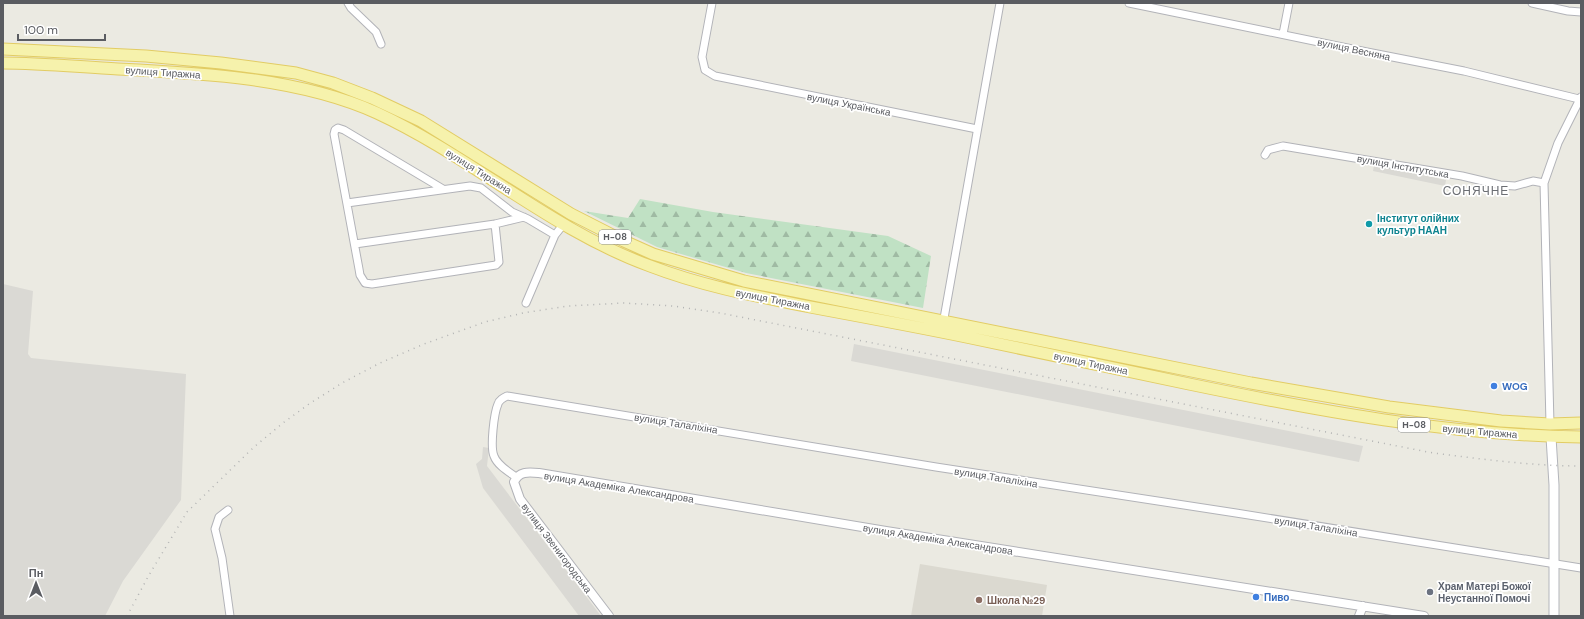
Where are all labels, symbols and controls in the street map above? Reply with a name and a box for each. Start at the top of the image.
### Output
scale bar [18,16,105,42]
text: 100 m [24,22,58,38]
street label: вулиця Весняна [1316,35,1392,64]
street label: вулиця Тиражна [125,63,201,82]
street label: вулиця Українська [806,90,892,119]
street label: вулиця Тиражна [443,146,514,197]
street label: вулиця Інститутська [1356,152,1450,181]
district label: СОНЯЧНЕ [1443,183,1509,199]
place label: Інститут олійних культур НААН [1377,212,1460,237]
marker: Інститут олійних культур НААН [1364,219,1374,229]
road number: Н-08 [599,230,631,244]
street label: вулиця Тиражна [735,286,812,313]
street label: вулиця Тиражна [1053,349,1129,378]
place label: WOG [1502,380,1528,393]
marker: WOG [1489,381,1499,391]
street label: вулиця Талаліхіна [633,410,719,437]
road number: Н-08 [1398,418,1430,432]
street label: вулиця Тиражна [1442,422,1518,441]
street label: вулиця Талаліхіна [953,464,1039,491]
street label: вулиця Академіка Александрова [543,469,695,506]
street label: вулиця Звенигородська [519,501,595,596]
street label: вулиця Талаліхіна [1273,513,1359,540]
street label: вулиця Академіка Александрова [862,521,1014,558]
north arrow [16,563,56,603]
text: Пн [29,566,43,580]
place label: Храм Матері Божої Неустанної Помочі [1438,580,1531,605]
marker: Храм Матері Божої Неустанної Помочі [1425,587,1435,597]
place label: Пиво [1264,591,1289,604]
marker: Пиво [1251,592,1261,602]
place label: Школа №29 [987,594,1045,607]
marker: Школа №29 [974,595,984,605]

